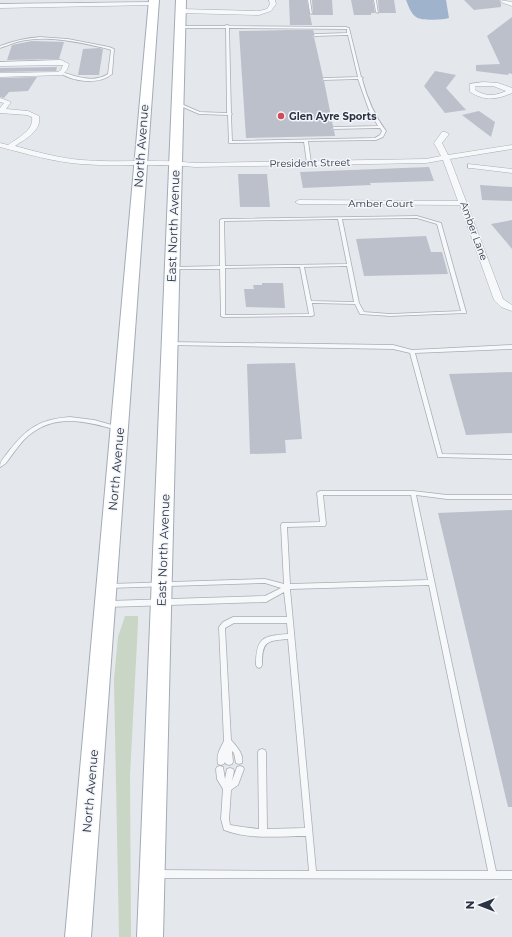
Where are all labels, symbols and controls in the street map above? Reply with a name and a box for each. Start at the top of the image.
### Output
street label: North Avenue [131,104,151,188]
place label: Glen Ayre Sports [289,110,377,123]
marker: Glen Ayre Sports [276,111,286,121]
street label: President Street [269,156,351,170]
street label: East North Avenue [164,169,182,283]
street label: Amber Court [348,197,414,210]
street label: Amber Lane [457,200,491,262]
street label: North Avenue [105,427,127,511]
street label: East North Avenue [154,493,172,607]
street label: North Avenue [79,749,101,833]
north arrow [460,885,500,925]
text: N [463,901,477,909]

